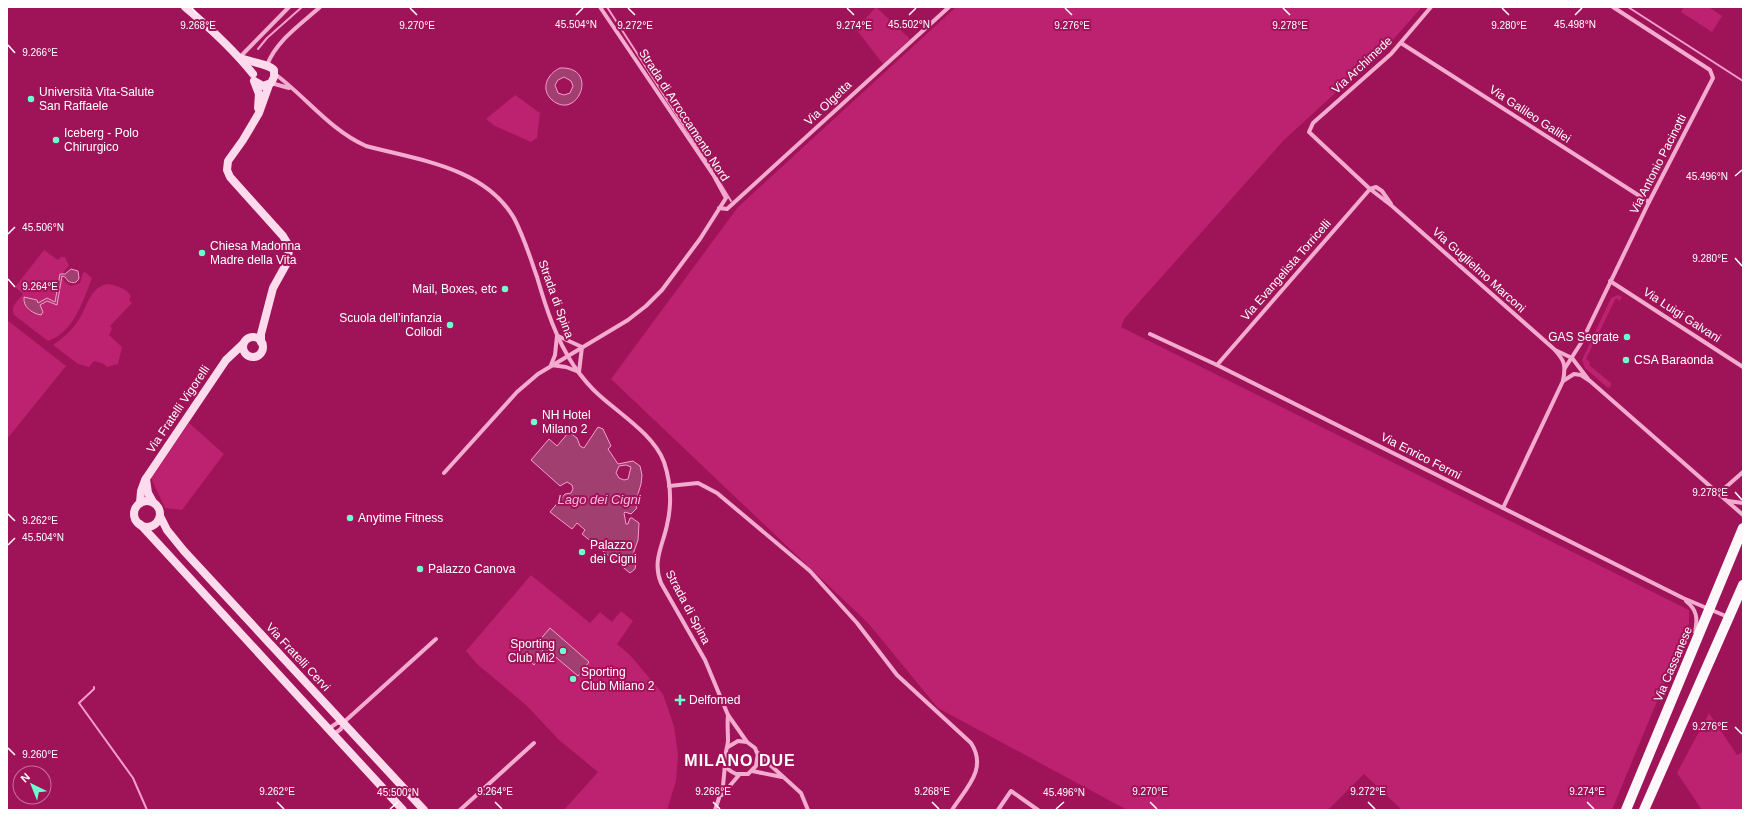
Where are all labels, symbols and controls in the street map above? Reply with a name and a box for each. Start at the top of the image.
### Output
text: 45.504°N [555,19,597,30]
text: 45.502°N [888,19,930,30]
text: 45.498°N [1554,19,1596,30]
text: 9.268°E [180,20,216,31]
text: 9.270°E [399,20,435,31]
text: 9.272°E [617,20,653,31]
text: 9.274°E [836,20,872,31]
text: 9.276°E [1054,20,1090,31]
text: 9.278°E [1272,20,1308,31]
text: 9.280°E [1491,20,1527,31]
street label: Via Archimede [1329,33,1395,96]
street label: Strada di Arroccamento Nord [636,46,732,184]
text: 9.266°E [22,47,58,58]
street label: Via Olgetta [802,77,855,128]
street label: Via Galileo Galilei [1487,82,1573,146]
place label: Università Vita-Salute San Raffaele [39,85,154,113]
marker: Università Vita-Salute San Raffaele [26,94,36,104]
street label: Via Antonio Pacinotti [1627,112,1689,216]
place label: Iceberg - Polo Chirurgico [64,126,139,154]
marker: Iceberg - Polo Chirurgico [51,135,61,145]
text: 45.496°N [1686,171,1728,182]
street label: Via Evangelista Torricelli [1238,216,1334,324]
text: 45.506°N [22,222,64,233]
street label: Via Guglielmo Marconi [1430,224,1528,316]
place label: Chiesa Madonna Madre della Vita [210,239,301,267]
marker: Chiesa Madonna Madre della Vita [197,248,207,258]
text: 9.280°E [1692,253,1728,264]
street label: Strada di Spina [535,258,577,340]
text: 9.264°E [22,281,58,292]
place label: Mail, Boxes, etc [412,282,497,296]
marker: Mail, Boxes, etc [500,284,510,294]
street label: Via Luigi Galvani [1641,285,1723,345]
place label: Scuola dell’infanzia Collodi [339,311,442,339]
marker: Scuola dell’infanzia Collodi [445,320,455,330]
place label: GAS Segrate [1548,330,1619,344]
marker: GAS Segrate [1622,332,1632,342]
place label: CSA Baraonda [1634,353,1714,367]
marker: CSA Baraonda [1621,355,1631,365]
street label: Via Fratelli Vigorelli [144,363,212,455]
place label: NH Hotel Milano 2 [542,408,591,436]
marker: NH Hotel Milano 2 [529,417,539,427]
street label: Via Enrico Fermi [1378,430,1464,482]
text: 9.278°E [1692,487,1728,498]
water label: Lago dei Cigni [557,492,642,507]
place label: Anytime Fitness [358,511,443,525]
marker: Anytime Fitness [345,513,355,523]
text: 9.262°E [22,515,58,526]
text: 45.504°N [22,532,64,543]
place label: Palazzo dei Cigni [590,538,637,566]
marker: Palazzo dei Cigni [577,547,587,557]
place label: Palazzo Canova [428,562,516,576]
marker: Palazzo Canova [415,564,425,574]
street label: Strada di Spina [663,567,714,647]
street label: Via Fratelli Cervi [263,620,333,694]
street label: Via Cassanese [1651,624,1695,704]
place label: Sporting Club Mi2 [508,637,555,665]
marker: Sporting Club Mi2 [558,646,568,656]
place label: Sporting Club Milano 2 [581,665,655,693]
marker: Sporting Club Milano 2 [568,674,578,684]
place label: Delfomed [689,693,740,707]
marker: Delfomed [674,694,686,706]
text: 9.276°E [1692,721,1728,732]
text: 9.260°E [22,749,58,760]
district label: MILANO DUE [684,752,796,769]
north arrow [12,765,52,805]
text: N [18,771,32,785]
text: 9.262°E [259,786,295,797]
text: 9.264°E [477,786,513,797]
text: 9.266°E [695,786,731,797]
text: 9.268°E [914,786,950,797]
text: 9.270°E [1132,786,1168,797]
text: 9.272°E [1350,786,1386,797]
text: 9.274°E [1569,786,1605,797]
text: 45.500°N [377,787,419,798]
text: 45.496°N [1043,787,1085,798]

